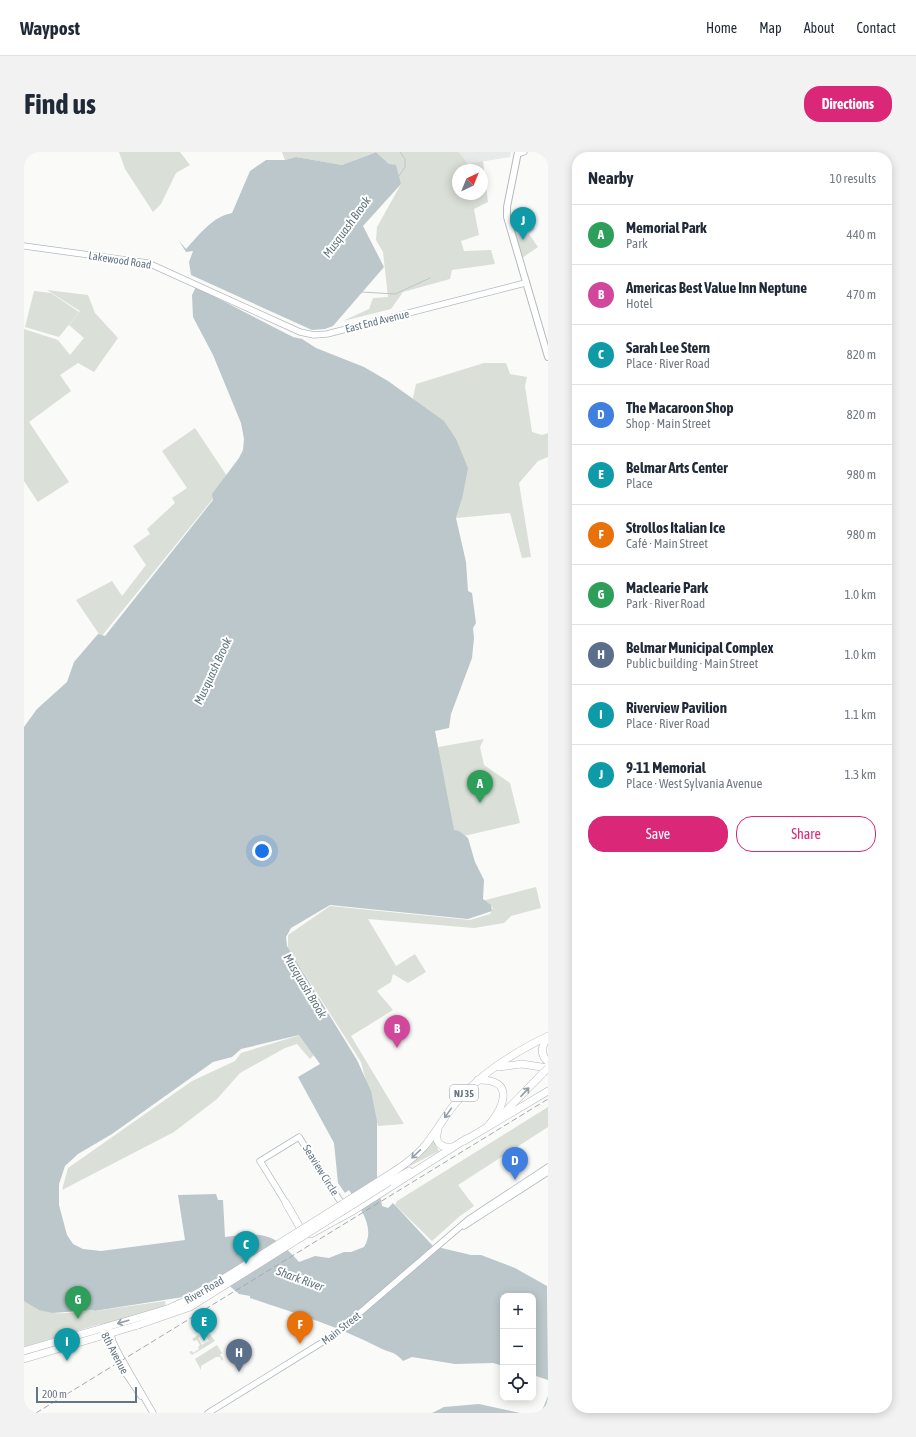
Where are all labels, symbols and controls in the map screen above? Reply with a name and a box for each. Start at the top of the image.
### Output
text: Waypost [20,17,80,39]
text: Home [706,20,737,36]
text: Map [759,20,782,36]
text: About [804,20,835,36]
text: Contact [857,20,896,36]
button: Directions [804,86,892,122]
text: Find us [24,88,96,120]
north arrow [452,164,488,200]
text: Nearby [588,168,634,188]
text: 10 results [830,171,876,186]
water label: Musquash Brook [320,193,374,260]
pin: J [510,207,536,240]
text: Memorial Park [626,219,707,236]
text: A [598,227,604,242]
text: 440 m [847,227,876,242]
text: Park [626,236,648,251]
street label: Lakewood Road [88,249,152,271]
text: Americas Best Value Inn Neptune [626,279,807,296]
text: B [598,287,604,302]
text: 470 m [847,287,876,302]
text: Hotel [626,296,653,311]
street label: East End Avenue [344,307,410,335]
text: Sarah Lee Stern [626,339,710,356]
text: C [598,347,604,362]
text: 820 m [847,347,876,362]
text: Place · River Road [626,356,710,371]
text: The Macaroon Shop [626,399,734,416]
text: D [597,407,605,422]
text: 820 m [847,407,876,422]
text: Shop · Main Street [626,416,711,431]
text: Belmar Arts Center [626,459,728,476]
text: E [598,467,604,482]
text: 980 m [847,467,876,482]
text: Place [626,476,653,491]
text: Strollos Italian Ice [626,519,725,536]
text: F [598,527,604,542]
text: 980 m [847,527,876,542]
text: Café · Main Street [626,536,708,551]
text: Maclearie Park [626,579,708,596]
text: G [598,587,604,602]
text: 1.0 km [845,587,876,602]
text: Park · River Road [626,596,705,611]
water label: Musquash Brook [191,635,235,707]
text: Belmar Municipal Complex [626,639,774,656]
text: H [597,647,605,662]
text: 1.0 km [845,647,876,662]
text: Public building · Main Street [626,656,758,671]
text: Riverview Pavilion [626,699,727,716]
text: I [599,707,603,722]
text: 1.1 km [845,707,876,722]
text: Place · River Road [626,716,710,731]
text: 9-11 Memorial [626,759,706,776]
text: J [599,767,603,782]
text: 1.3 km [845,767,876,782]
pin: A [467,770,493,803]
text: Place · West Sylvania Avenue [626,776,762,791]
button: Save [588,816,728,852]
button: Share [736,816,876,852]
your location [252,841,272,861]
water label: Musquash Brook [280,951,330,1021]
pin: B [384,1015,410,1048]
road number: NJ 35 [450,1085,478,1101]
one-way arrow [521,1087,530,1098]
one-way arrow [444,1107,452,1118]
street label: Seaview Circle [301,1143,341,1197]
pin: D [502,1147,528,1180]
one-way arrow [411,1150,421,1159]
pin: C [233,1231,259,1264]
water label: Shark River [273,1264,326,1294]
street label: River Road [182,1274,226,1306]
pin: G [65,1286,91,1319]
map controls [500,1293,536,1401]
button: + [500,1293,536,1329]
pin: E [191,1308,217,1341]
street label: Main Street [319,1309,363,1347]
pin: F [287,1311,313,1344]
one-way arrow [117,1319,130,1326]
pin: I [54,1328,80,1361]
button: − [500,1329,536,1365]
street label: 8th Avenue [99,1330,131,1376]
pin: H [226,1339,252,1372]
button: locate [500,1365,536,1401]
scale bar [36,1385,137,1404]
text: 200 m [42,1388,67,1400]

